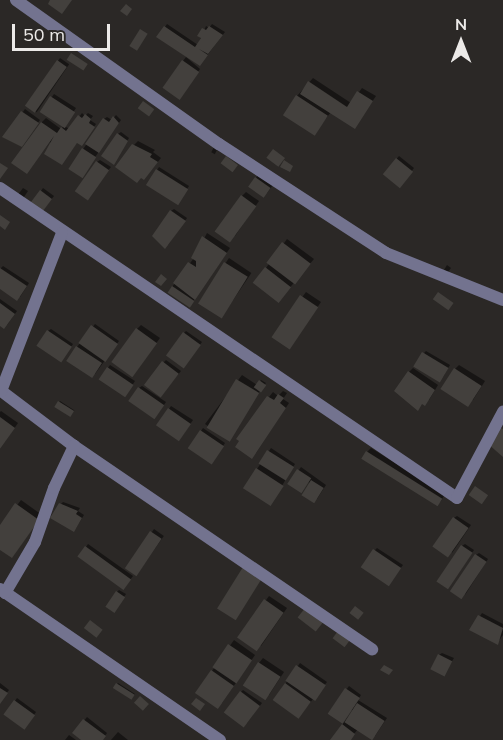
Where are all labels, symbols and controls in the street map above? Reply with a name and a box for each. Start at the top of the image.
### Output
scale bar [15,12,112,50]
north arrow [431,12,491,72]
text: N [455,14,467,34]
text: 50 m [23,23,65,46]

